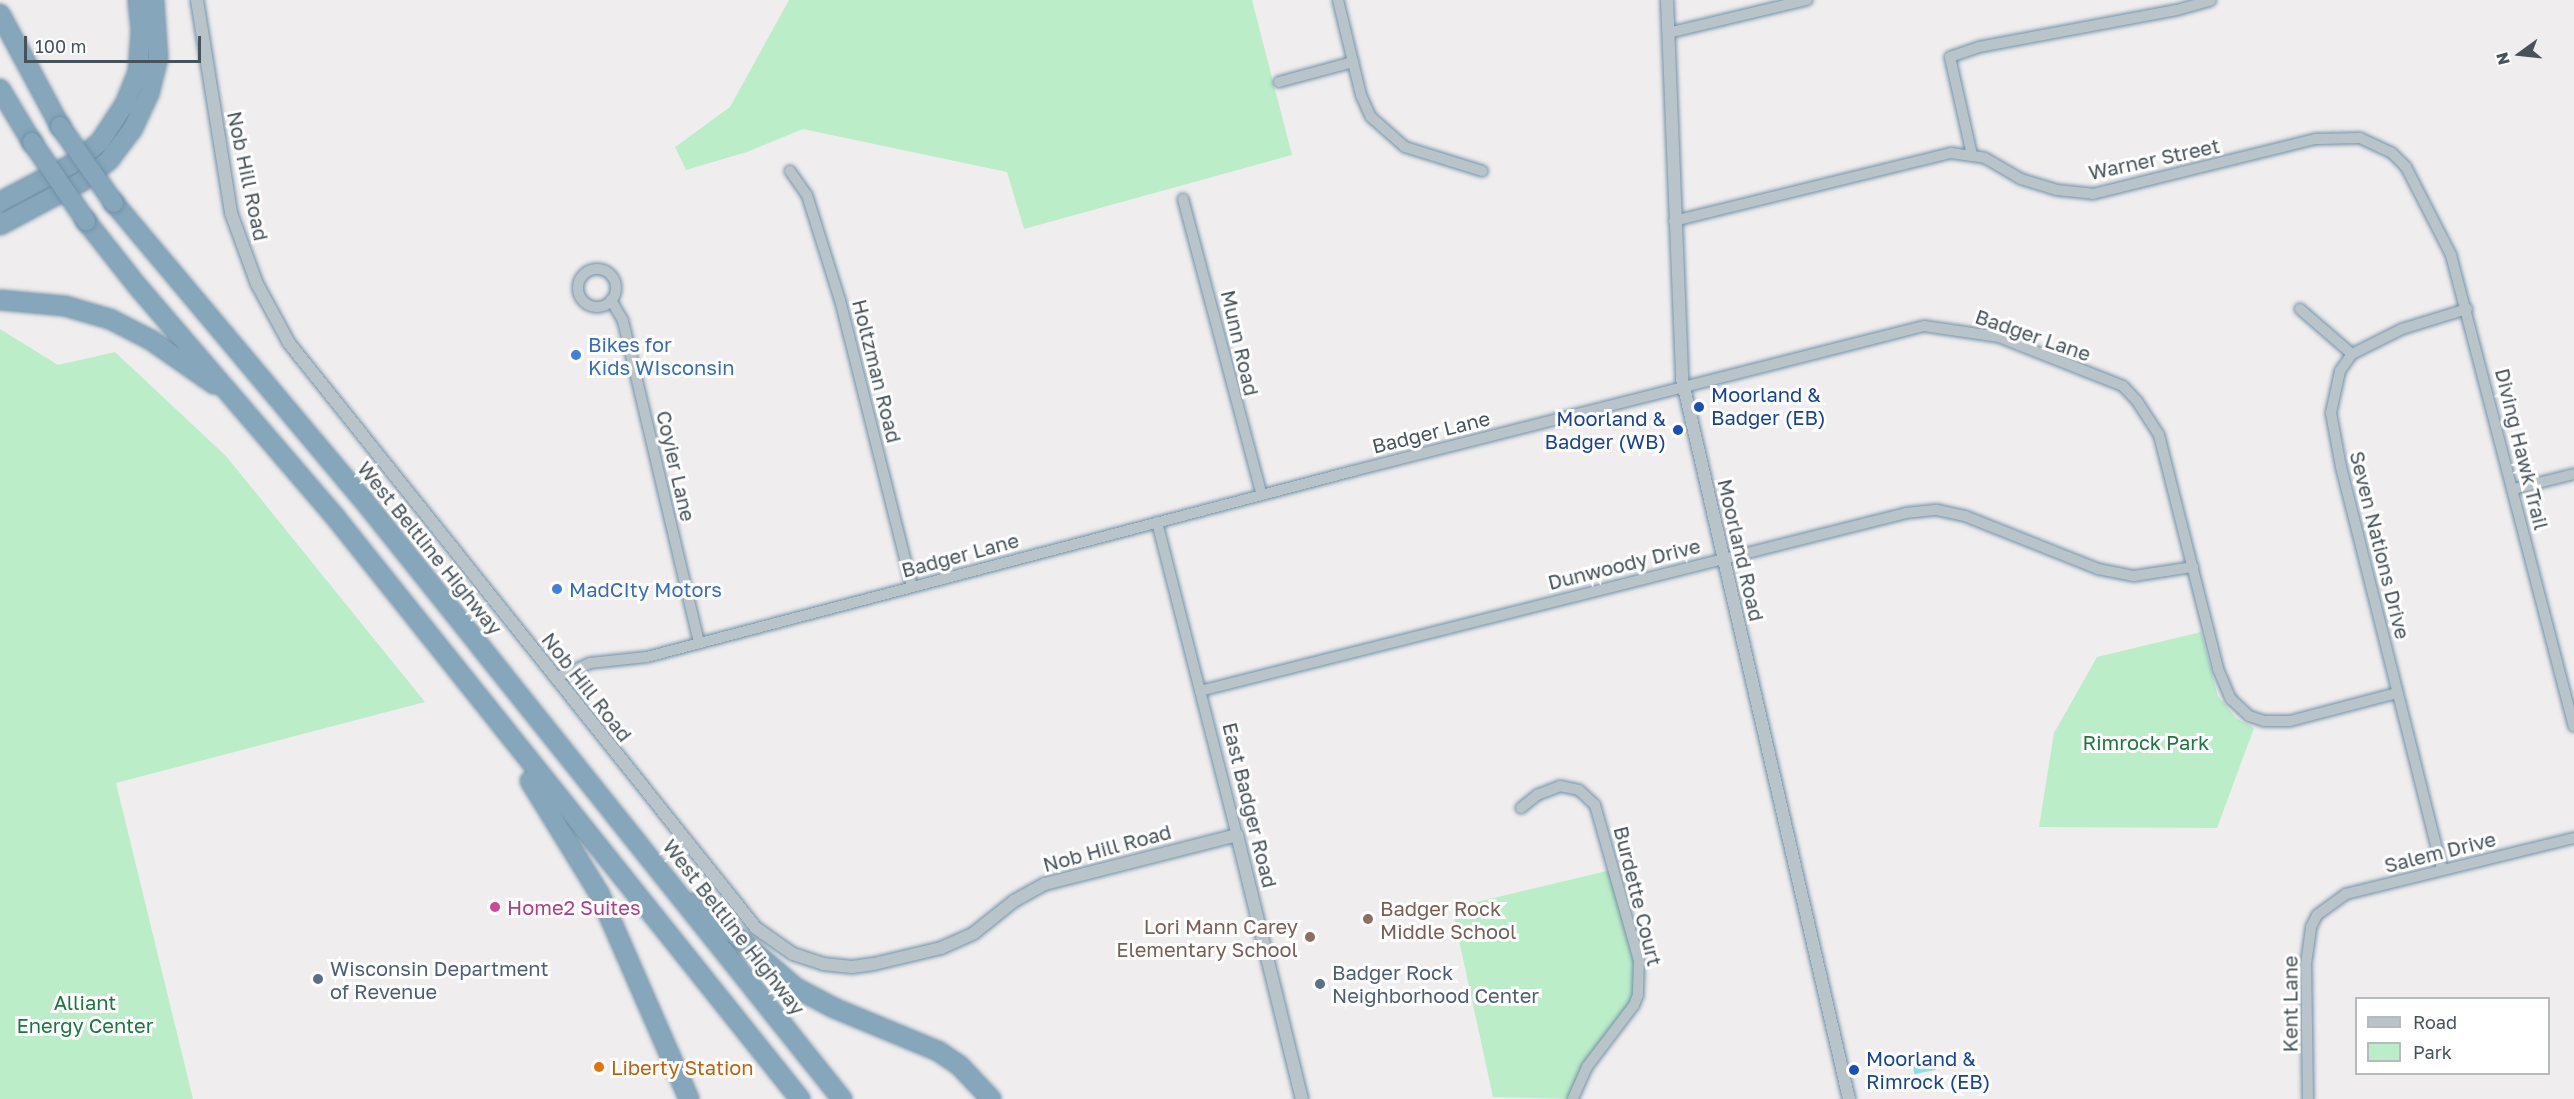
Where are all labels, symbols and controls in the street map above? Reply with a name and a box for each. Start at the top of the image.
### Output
scale bar [27,24,204,62]
north arrow [2490,24,2550,84]
text: 100 m [35,35,86,57]
text: N [2491,50,2514,67]
street label: Nob Hill Road [223,109,273,243]
street label: Warner Street [2086,133,2222,185]
street label: Munn Road [1216,288,1264,398]
street label: Holtzman Road [848,297,906,445]
street label: Badger Lane [1972,304,2094,366]
place label: Bikes for Kids WIsconsin [588,332,735,379]
marker: Bikes for Kids WIsconsin [569,348,583,362]
street label: Diving Hawk Trail [2490,366,2554,532]
place label: Moorland & Badger (EB) [1711,383,1825,430]
marker: Moorland & Badger (EB) [1692,400,1706,414]
street label: Badger Lane [1370,406,1492,458]
place label: Moorland & Badger (WB) [1545,406,1666,453]
street label: Coyier Lane [652,408,700,524]
marker: Moorland & Badger (WB) [1671,423,1685,437]
street label: Seven Nations Drive [2345,449,2415,641]
street label: West Beltline Highway [353,456,507,640]
street label: Moorland Road [1713,477,1769,623]
street label: Badger Lane [899,528,1021,582]
street label: Dunwoody Drive [1545,533,1703,595]
place label: MadCIty Motors [569,577,722,601]
marker: MadCIty Motors [550,582,564,596]
street label: Nob Hill Road [537,628,637,746]
street label: East Badger Road [1218,720,1282,890]
park label: Rimrock Park [2083,730,2209,754]
street label: Nob Hill Road [1040,819,1174,877]
street label: Burdette Court [1609,824,1667,968]
street label: Salem Drive [2382,827,2498,877]
street label: West Beltline Highway [658,834,810,1020]
place label: Home2 Suites [507,895,641,919]
place label: Badger Rock Middle School [1380,896,1516,943]
marker: Home2 Suites [488,900,502,914]
marker: Badger Rock Middle School [1361,912,1375,926]
place label: Lori Mann Carey Elementary School [1116,914,1298,961]
marker: Lori Mann Carey Elementary School [1303,930,1317,944]
place label: Wisconsin Department of Revenue [330,956,548,1003]
street label: Kent Lane [2278,956,2302,1052]
place label: Badger Rock Neighborhood Center [1332,960,1539,1007]
marker: Wisconsin Department of Revenue [311,972,325,986]
marker: Badger Rock Neighborhood Center [1313,977,1327,991]
park label: Alliant Energy Center [17,990,153,1037]
legend [2355,997,2550,1075]
text: Road [2413,1011,2457,1033]
text: Park [2413,1041,2452,1063]
place label: Moorland & Rimrock (EB) [1866,1046,1990,1093]
place label: Liberty Station [611,1055,754,1079]
marker: Liberty Station [592,1060,606,1074]
marker: Moorland & Rimrock (EB) [1847,1063,1861,1077]

